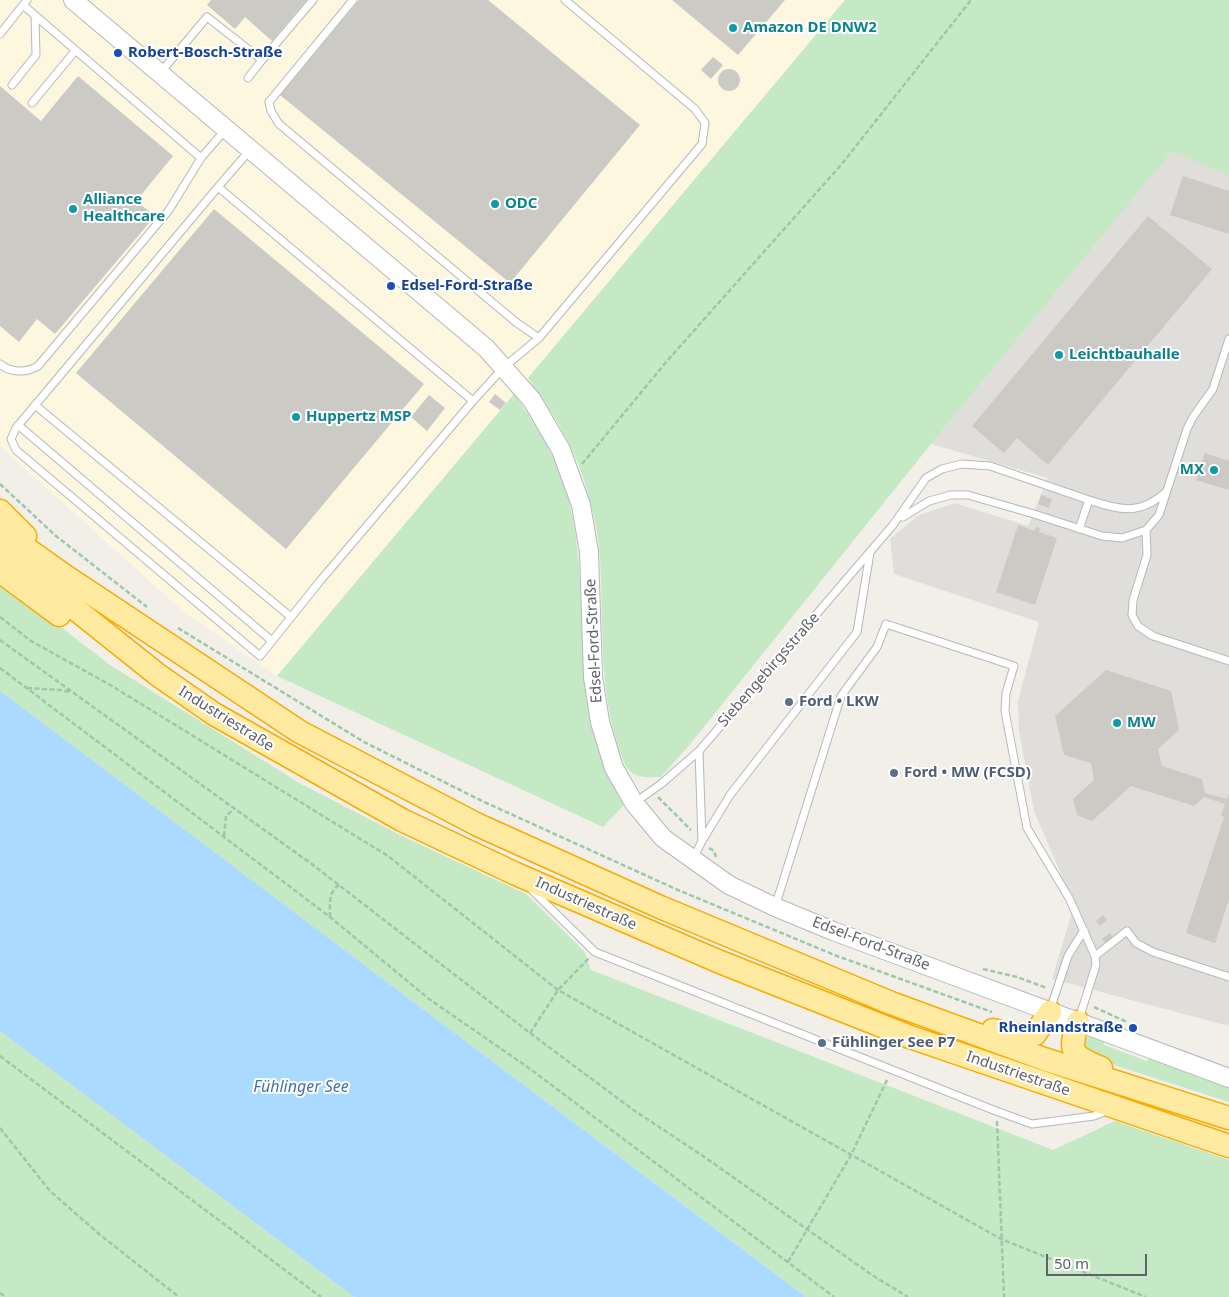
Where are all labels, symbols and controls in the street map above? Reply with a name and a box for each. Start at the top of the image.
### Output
place label: Amazon DE DNW2 [743,19,877,37]
marker: Amazon DE DNW2 [727,22,739,34]
place label: Robert-Bosch-Straße [128,44,283,62]
marker: Robert-Bosch-Straße [112,47,124,59]
place label: Alliance Healthcare [83,191,165,226]
place label: ODC [505,195,537,213]
marker: ODC [489,198,501,210]
marker: Alliance Healthcare [67,203,79,215]
place label: Edsel-Ford-Straße [401,277,533,295]
marker: Edsel-Ford-Straße [385,280,397,292]
place label: Leichtbauhalle [1069,346,1180,364]
marker: Leichtbauhalle [1053,349,1065,361]
place label: Huppertz MSP [306,408,411,426]
marker: Huppertz MSP [290,411,302,423]
place label: MX [1180,461,1204,479]
marker: MX [1208,464,1220,476]
street label: Edsel-Ford-Straße [582,578,606,704]
street label: Siebengebirgsstraße [714,609,824,731]
street label: Industriestraße [175,683,277,755]
place label: Ford • LKW [799,693,879,711]
marker: Ford • LKW [783,696,795,708]
place label: MW [1127,714,1156,732]
marker: MW [1111,717,1123,729]
place label: Ford • MW (FCSD) [904,764,1031,782]
marker: Ford • MW (FCSD) [888,767,900,779]
street label: Industriestraße [533,874,639,934]
street label: Edsel-Ford-Straße [810,913,932,975]
place label: Rheinlandstraße [999,1019,1123,1037]
marker: Rheinlandstraße [1127,1022,1139,1034]
place label: Fühlinger See P7 [832,1034,955,1052]
marker: Fühlinger See P7 [816,1037,828,1049]
street label: Industriestraße [964,1048,1072,1100]
water label: Fühlinger See [253,1077,349,1097]
scale bar [1049,1244,1150,1276]
text: 50 m [1054,1253,1089,1273]

